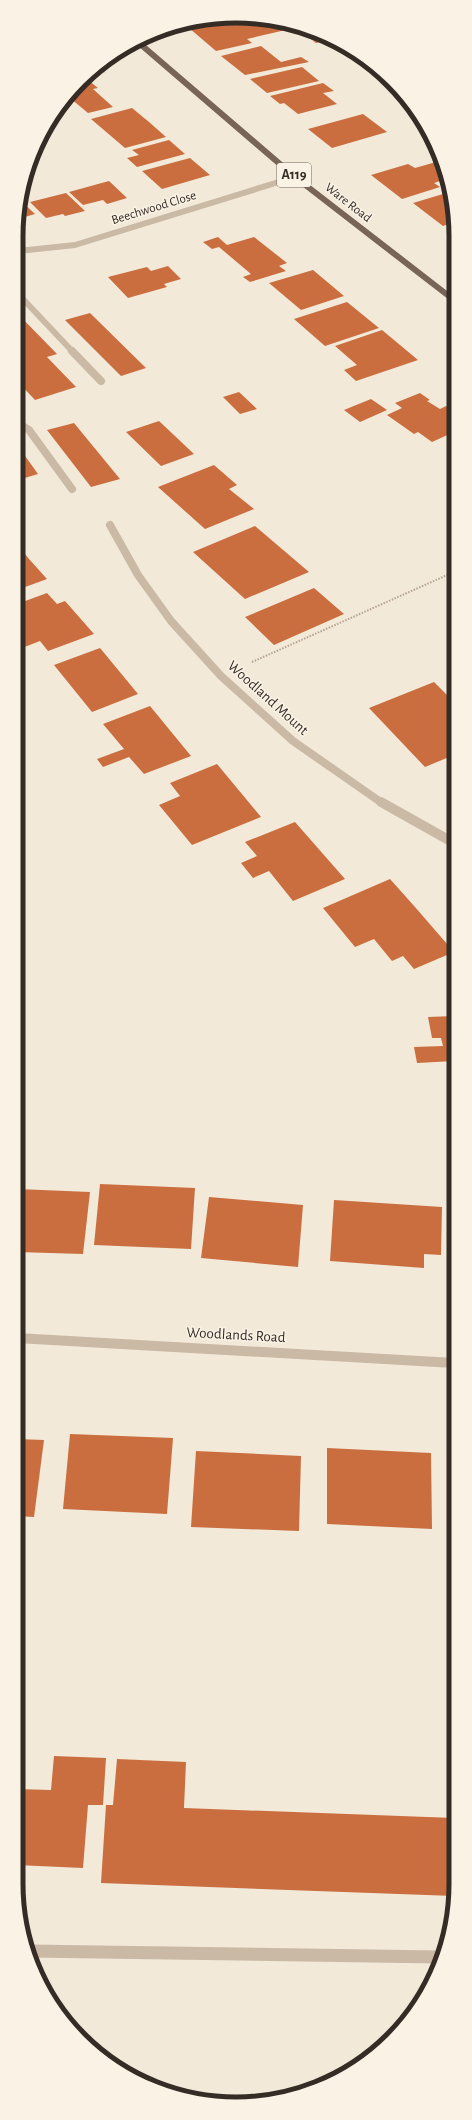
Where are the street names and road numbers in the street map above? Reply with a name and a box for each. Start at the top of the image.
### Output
road number: A119 [277,163,311,187]
street label: Ware Road [322,181,374,225]
street label: Beechwood Close [110,189,198,227]
street label: Woodland Mount [225,658,311,738]
street label: Woodlands Road [186,1325,286,1345]

